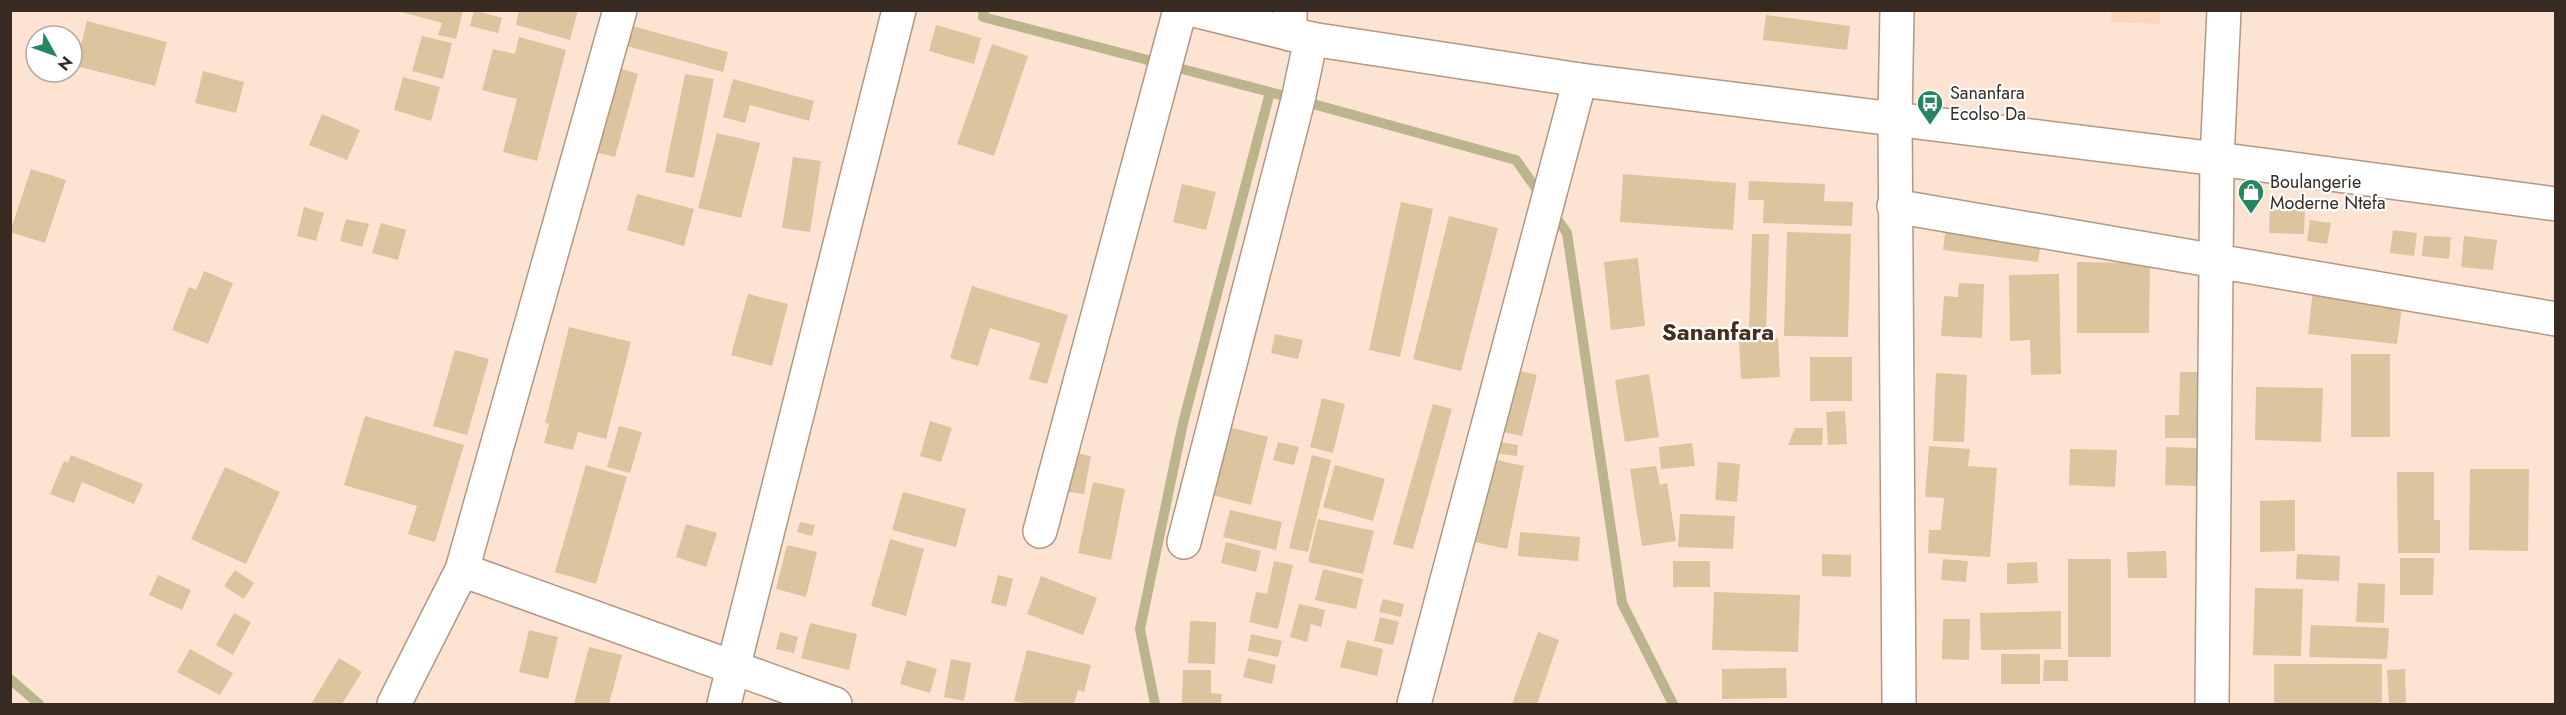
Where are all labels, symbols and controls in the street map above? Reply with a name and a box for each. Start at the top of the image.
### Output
north arrow [24,24,84,84]
text: N [52,51,78,76]
place label: Sananfara Ecolso Da [1950,80,2026,127]
bus stop icon: Sananfara Ecolso Da [1915,88,1945,126]
place label: Boulangerie Moderne Ntefa [2270,169,2386,216]
shop icon: Boulangerie Moderne Ntefa [2236,177,2266,215]
district label: Sananfara [1662,314,1774,349]

